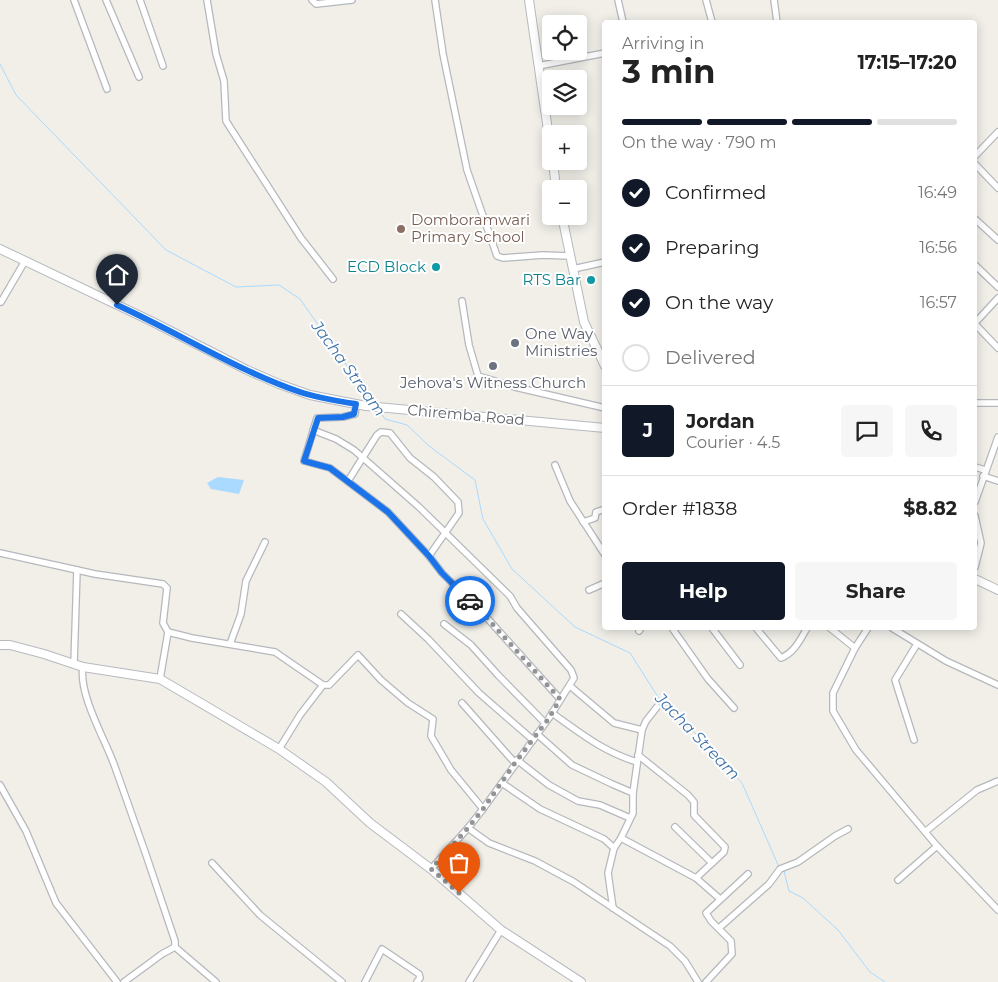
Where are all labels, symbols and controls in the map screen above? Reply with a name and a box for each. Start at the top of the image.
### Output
map controls [542,15,587,225]
button: locate [542,15,587,60]
text: Arriving in [622,34,704,53]
text: 17:15–17:20 [857,51,957,74]
text: 3 min [622,52,715,91]
button: layers [542,70,587,115]
button: + [542,125,587,170]
text: On the way · 790 m [622,133,777,152]
icon: check [622,179,650,207]
button: − [542,180,587,225]
text: Confirmed [665,181,766,204]
text: 16:49 [918,183,957,202]
place label: Domboramwari Primary School [411,210,530,246]
marker: Domboramwari Primary School [395,223,407,235]
icon: check [622,234,650,262]
text: Preparing [665,236,760,259]
text: 16:56 [919,238,957,257]
pin [96,254,138,305]
place label: ECD Block [347,257,426,276]
icon: home [103,261,131,289]
marker: ECD Block [430,261,442,273]
place label: RTS Bar [523,270,581,289]
marker: RTS Bar [585,274,597,286]
icon: check [622,289,650,317]
text: On the way [665,291,773,314]
text: 16:57 [920,293,957,312]
water label: Jacha Stream [307,316,390,420]
place label: One Way Ministries [525,324,597,360]
marker: One Way Ministries [509,337,521,349]
text: Delivered [665,346,756,369]
marker: Jehova's Witness Church [487,360,499,372]
place label: Jehova's Witness Church [399,373,586,392]
street label: Chiremba Road [407,400,526,429]
button: chat [841,405,893,457]
button: phone [905,405,957,457]
text: Jordan [686,410,755,433]
text: J [643,419,653,442]
text: Courier · 4.5 [686,433,780,452]
text: Order #1838 [622,497,737,520]
text: $8.82 [903,497,957,520]
button: Help [622,562,785,620]
button: Share [795,562,957,620]
courier [445,576,495,626]
icon: car [456,587,484,615]
water label: Jacha Stream [651,688,744,784]
pin [438,842,480,893]
icon: bag [445,849,473,877]

